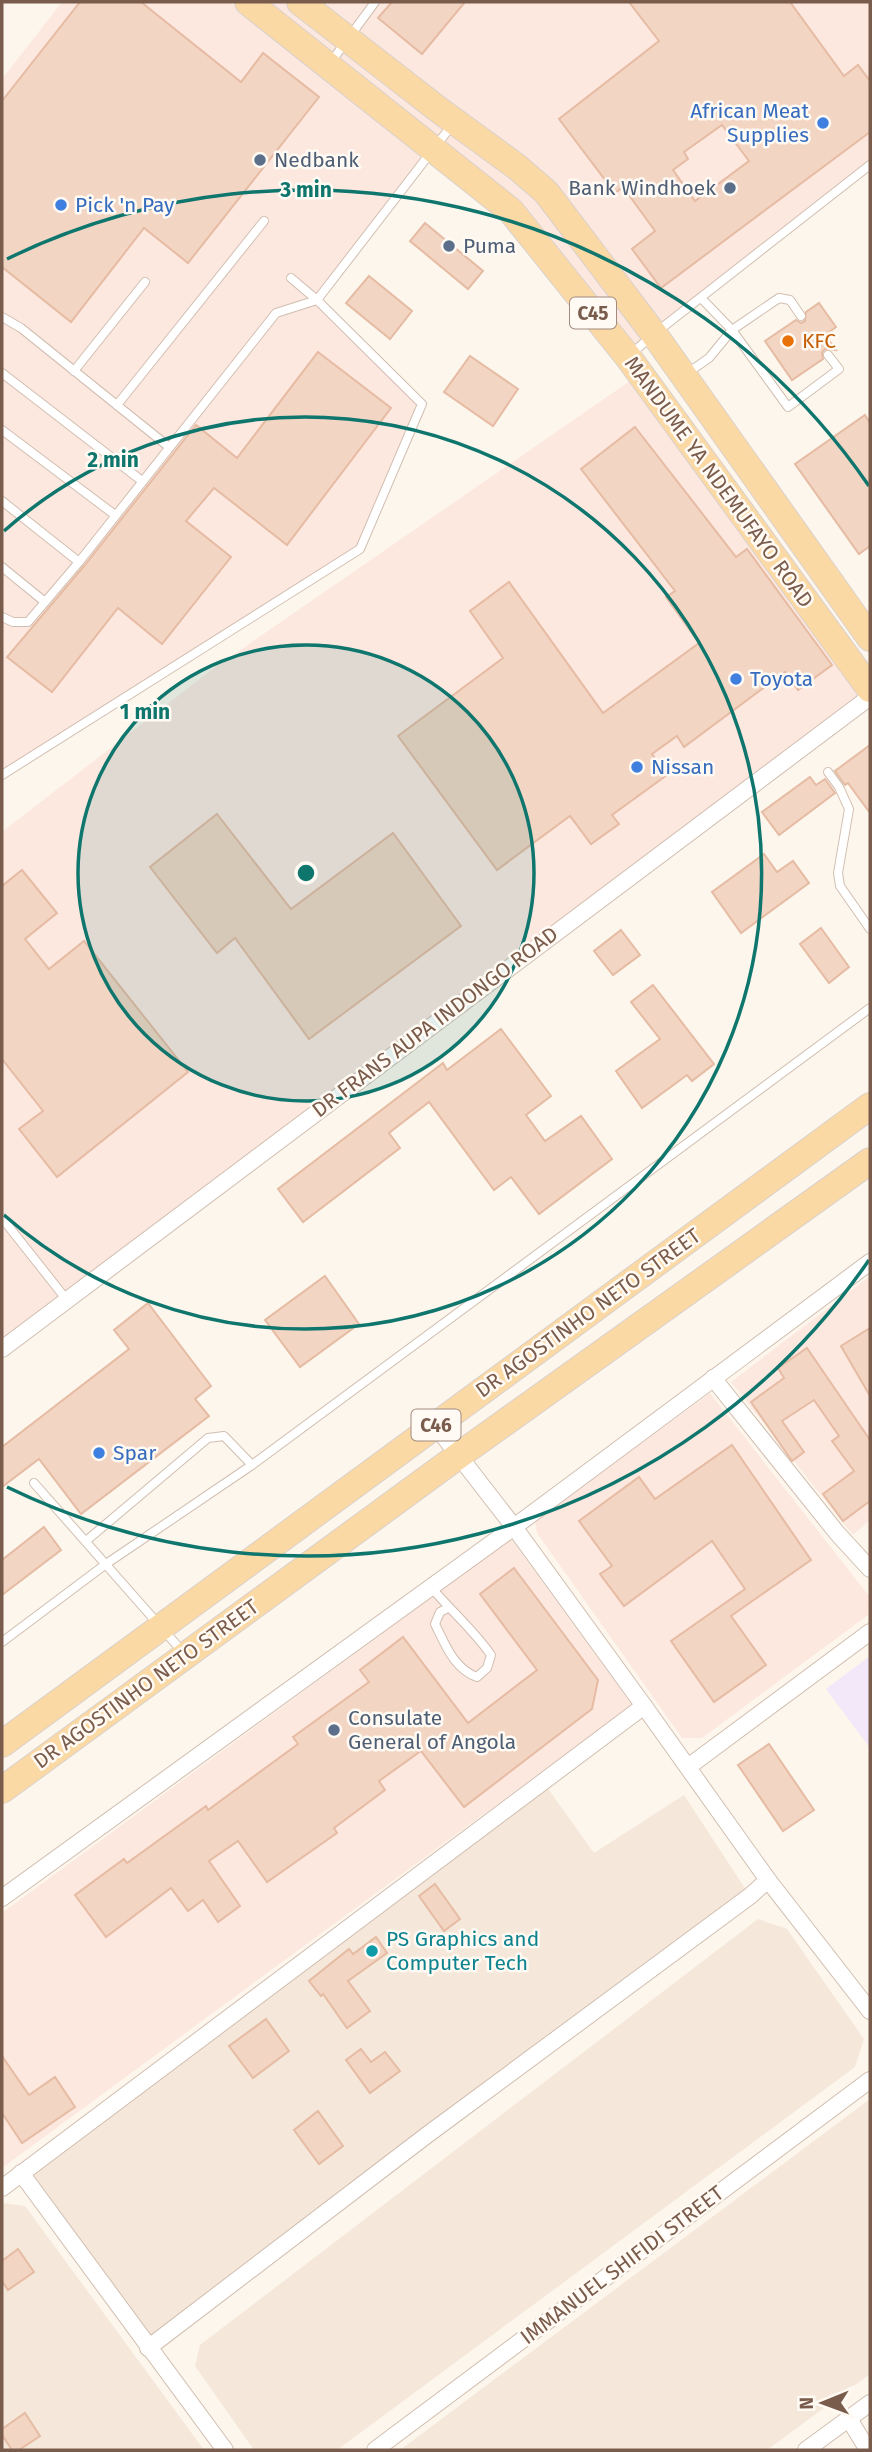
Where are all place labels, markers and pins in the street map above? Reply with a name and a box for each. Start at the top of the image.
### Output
place label: African Meat Supplies [690,98,809,148]
marker: African Meat Supplies [815,115,831,131]
place label: Nedbank [274,147,359,173]
marker: Nedbank [252,152,268,168]
place label: Bank Windhoek [568,175,716,201]
marker: Bank Windhoek [722,180,738,196]
place label: Pick 'n Pay [75,192,175,218]
marker: Pick 'n Pay [53,197,69,213]
place label: Puma [463,233,516,259]
marker: Puma [441,238,457,254]
place label: KFC [802,328,836,354]
marker: KFC [780,333,796,349]
place label: Toyota [750,666,813,692]
marker: Toyota [728,671,744,687]
place label: Nissan [651,754,714,780]
marker: Nissan [629,759,645,775]
centre of rings [294,861,318,885]
place label: Spar [113,1440,156,1466]
marker: Spar [91,1445,107,1461]
place label: Consulate General of Angola [348,1705,516,1755]
marker: Consulate General of Angola [326,1722,342,1738]
place label: PS Graphics and Computer Tech [386,1926,539,1976]
marker: PS Graphics and Computer Tech [364,1943,380,1959]

